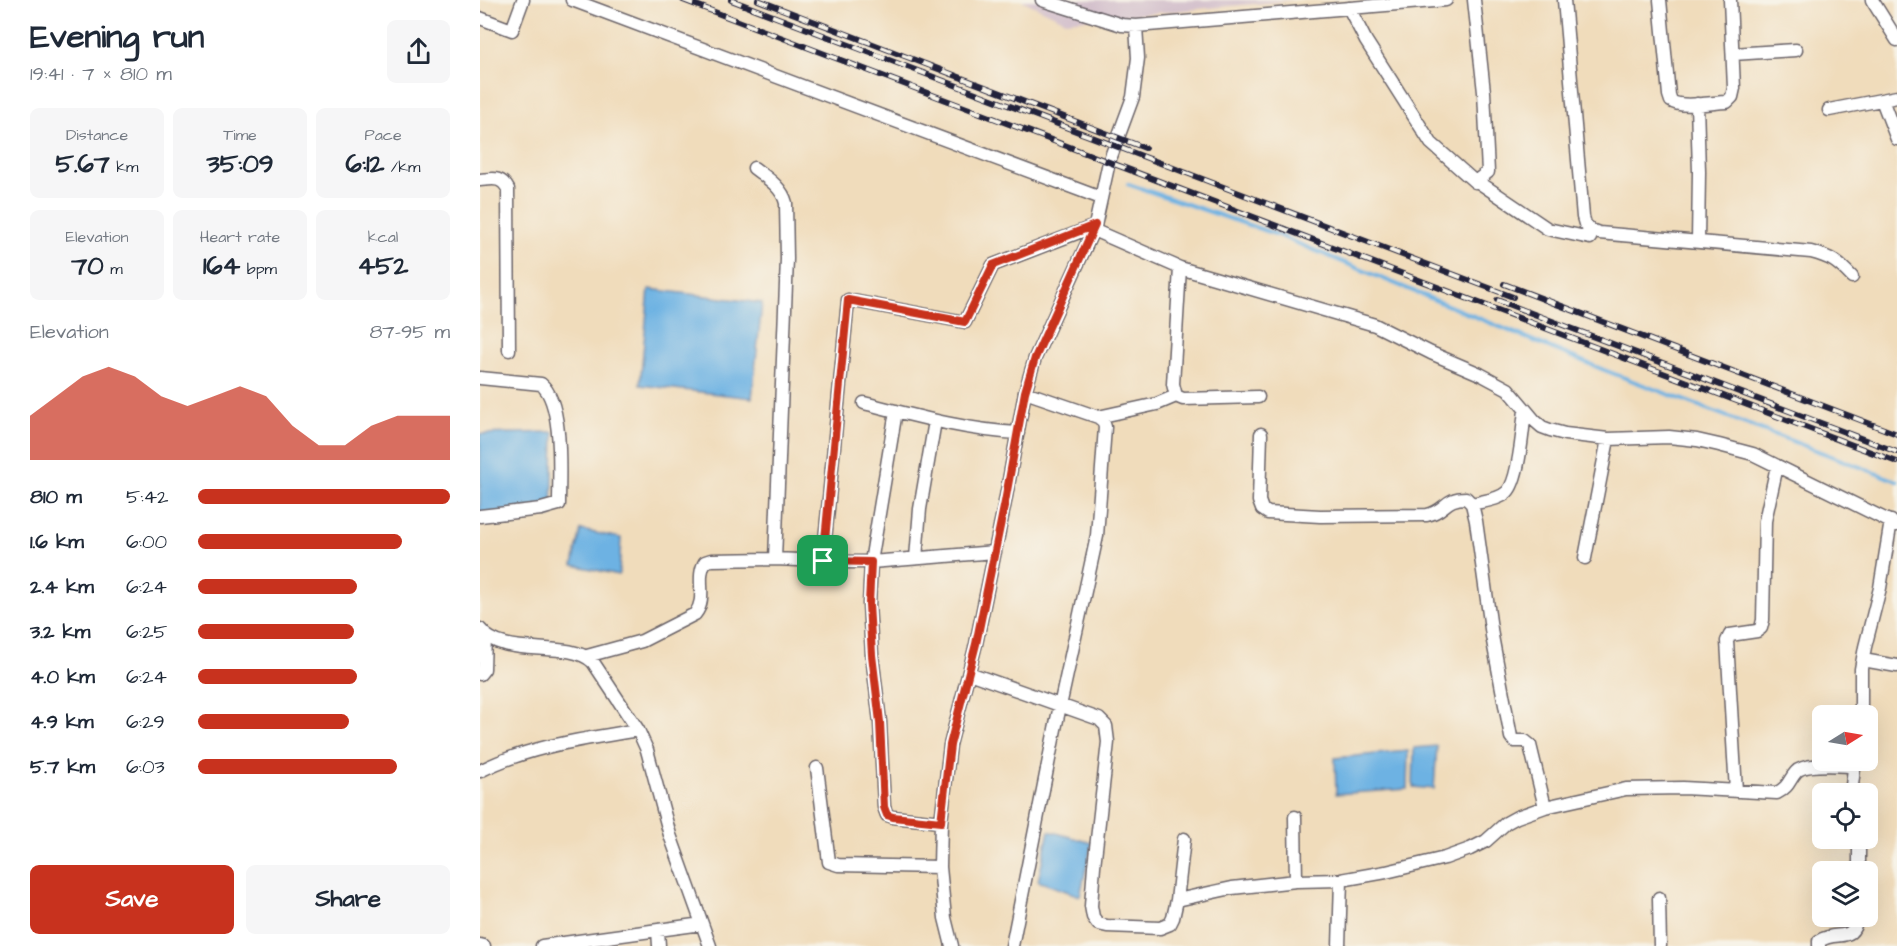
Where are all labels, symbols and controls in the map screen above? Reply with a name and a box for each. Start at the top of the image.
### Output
text: Evening run [30,14,204,60]
button: share [387,20,450,83]
text: 19:41 · 7 × 810 m [30,60,172,88]
text: Distance [66,124,128,146]
text: Time [223,124,257,146]
text: Pace [364,124,402,146]
text: 5.67 [55,146,110,182]
text: 35:09 [206,146,274,182]
text: 6:12 [346,146,384,182]
text: km [110,156,139,178]
text: /km [384,156,420,178]
text: Elevation [66,226,128,248]
text: Heart rate [200,226,280,248]
text: kcal [368,226,398,248]
text: 70 [71,248,104,284]
text: 164 [203,248,240,284]
text: 452 [358,248,408,284]
text: m [104,258,123,280]
text: bpm [240,258,277,280]
text: Elevation [30,318,109,346]
text: 87–95 m [369,318,450,346]
text: 810 m [30,483,82,511]
text: 5:42 [126,483,169,511]
text: 1.6 km [30,528,84,556]
text: 6:00 [126,528,167,556]
pin [797,535,848,586]
icon: arrive [806,544,839,577]
text: 2.4 km [30,573,94,601]
text: 6:24 [126,573,167,601]
text: 3.2 km [30,618,90,646]
text: 6:25 [126,618,167,646]
text: 4.0 km [30,663,95,691]
text: 6:24 [126,663,167,691]
north arrow [1812,705,1878,771]
map controls [1812,705,1878,927]
text: 4.9 km [30,708,94,736]
text: 6:29 [126,708,165,736]
text: 5.7 km [30,753,95,781]
text: 6:03 [126,753,165,781]
button: locate [1812,783,1878,849]
button: layers [1812,861,1878,927]
button: Save [30,865,234,934]
button: Share [246,865,450,934]

